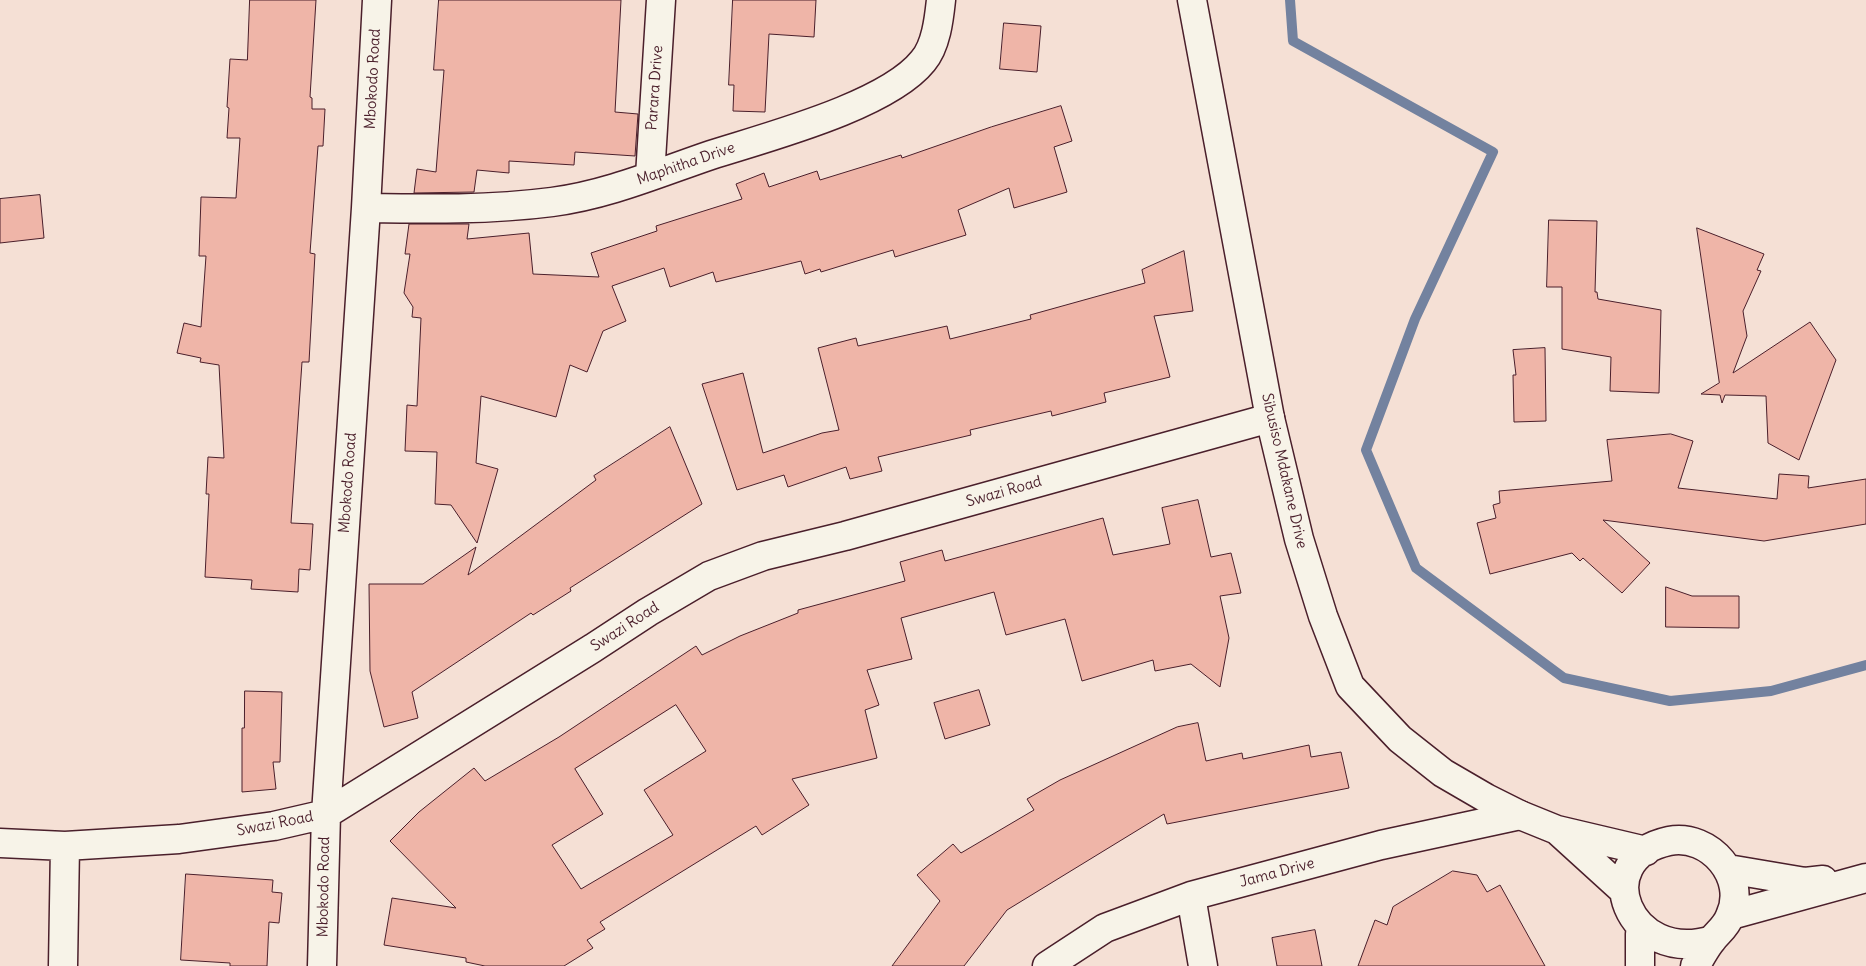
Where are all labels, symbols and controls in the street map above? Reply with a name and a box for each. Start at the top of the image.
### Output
street label: Mbokodo Road [361,28,385,130]
street label: Parara Drive [643,45,667,131]
street label: Maphitha Drive [635,139,737,189]
street label: Sibusiso Mdakane Drive [1257,391,1311,551]
street label: Mbokodo Road [336,432,360,534]
street label: Swazi Road [964,473,1044,511]
street label: Swazi Road [587,598,663,656]
street label: Swazi Road [235,808,315,840]
street label: Mbokodo Road [314,836,334,938]
street label: Jama Drive [1238,854,1316,892]

